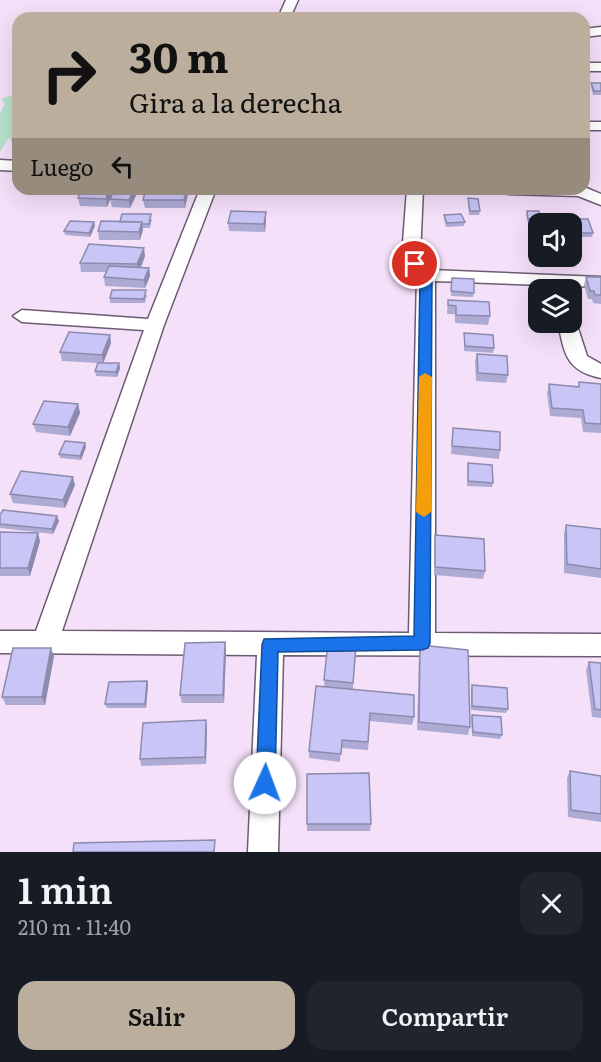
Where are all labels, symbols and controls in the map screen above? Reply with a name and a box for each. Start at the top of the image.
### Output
text: 30 m [129,24,229,86]
icon: right [30,36,108,114]
text: Gira a la derecha [129,81,342,121]
text: Luego [30,150,94,183]
icon: left [106,150,139,183]
map controls [528,213,582,333]
button: sound [528,213,582,267]
pin [389,238,440,289]
icon: arrive [398,247,431,280]
button: layers [528,279,582,333]
position arrow [233,751,297,815]
text: 1 min [18,862,113,915]
button: close [520,872,583,935]
text: 210 m · 11:40 [18,911,131,941]
button: Salir [18,981,295,1050]
button: Compartir [307,981,583,1050]

